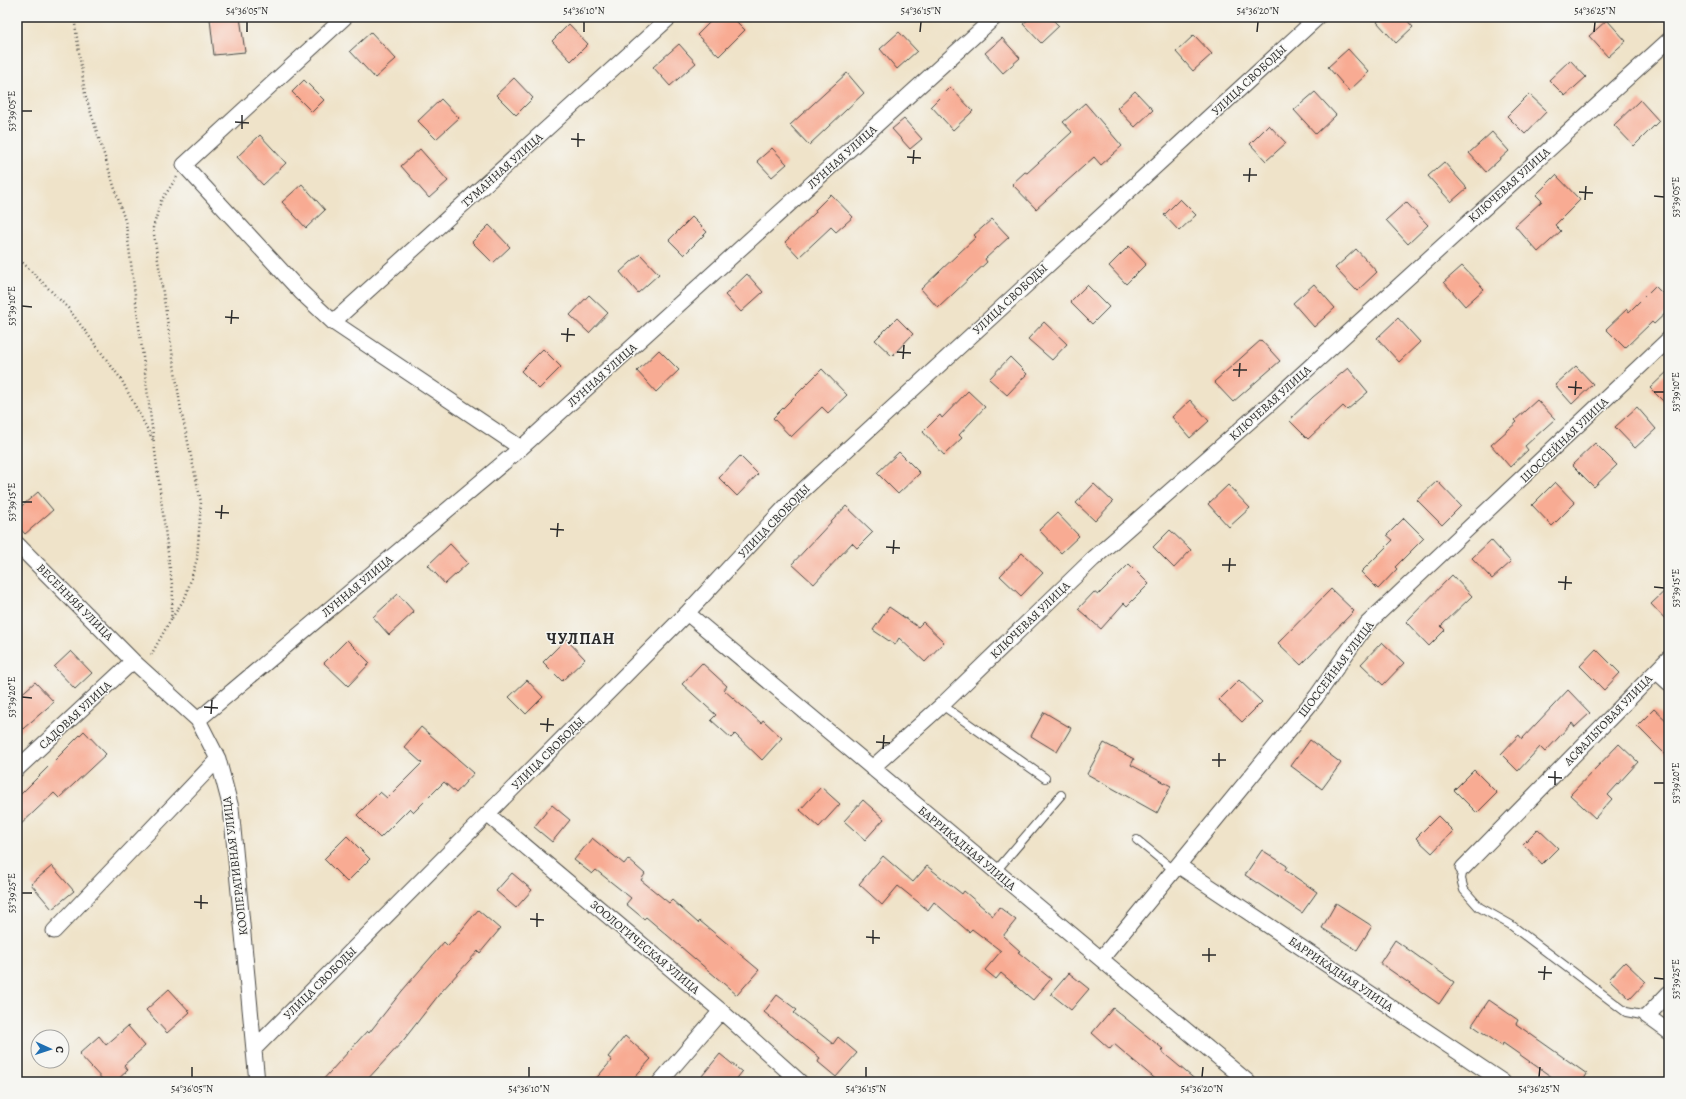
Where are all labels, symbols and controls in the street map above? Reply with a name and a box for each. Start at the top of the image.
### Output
text: 54°36'05"N [226,4,268,17]
text: 54°36'10"N [563,4,605,17]
text: 54°36'15"N [901,4,941,17]
text: 54°36'20"N [1237,4,1279,17]
text: 54°36'25"N [1574,4,1616,17]
street label: УЛИЦА СВОБОДЫ [1208,41,1290,119]
text: 53°39'05"E [5,91,18,131]
street label: ЛУННАЯ УЛИЦА [804,121,881,192]
street label: ТУМАННАЯ УЛИЦА [458,129,547,211]
street label: КЛЮЧЕВАЯ УЛИЦА [1465,143,1554,226]
text: 53°39'05"E [1669,177,1682,217]
street label: УЛИЦА СВОБОДЫ [969,260,1051,338]
text: 53°39'10"E [5,286,18,326]
street label: ЛУННАЯ УЛИЦА [564,339,641,410]
street label: КЛЮЧЕВАЯ УЛИЦА [1226,361,1315,444]
text: 53°39'10"E [1669,372,1682,412]
street label: ШОССЕЙНАЯ УЛИЦА [1517,393,1612,486]
street label: УЛИЦА СВОБОДЫ [735,481,813,561]
text: 53°39'15"E [5,483,18,521]
street label: ЛУННАЯ УЛИЦА [318,551,397,621]
street label: ВЕСЕННЯЯ УЛИЦА [33,560,118,645]
text: 53°39'15"E [1669,569,1682,607]
street label: КЛЮЧЕВАЯ УЛИЦА [987,577,1074,662]
street label: ШОССЕЙНАЯ УЛИЦА [1295,617,1378,720]
district label: ЧУЛПАН [547,628,615,650]
street label: АСФАЛЬТОВАЯ УЛИЦА [1560,670,1656,770]
text: 53°39'20"E [5,676,18,717]
street label: САДОВАЯ УЛИЦА [35,677,115,753]
street label: УЛИЦА СВОБОДЫ [508,713,588,793]
text: 53°39'20"E [1669,762,1682,803]
street label: КООПЕРАТИВНАЯ УЛИЦА [218,795,251,936]
street label: БАРРИКАДНАЯ УЛИЦА [915,802,1020,894]
text: 53°39'25"E [5,873,18,913]
street label: ЗООЛОГИЧЕСКАЯ УЛИЦА [587,896,704,998]
street label: БАРРИКАДНАЯ УЛИЦА [1285,933,1397,1016]
street label: УЛИЦА СВОБОДЫ [280,943,360,1023]
text: 53°39'25"E [1669,959,1682,999]
north arrow [30,1029,70,1069]
text: С [52,1046,67,1053]
text: 54°36'05"N [171,1082,213,1095]
text: 54°36'10"N [508,1082,550,1095]
text: 54°36'15"N [846,1082,886,1095]
text: 54°36'20"N [1181,1082,1223,1095]
text: 54°36'25"N [1518,1082,1560,1095]

